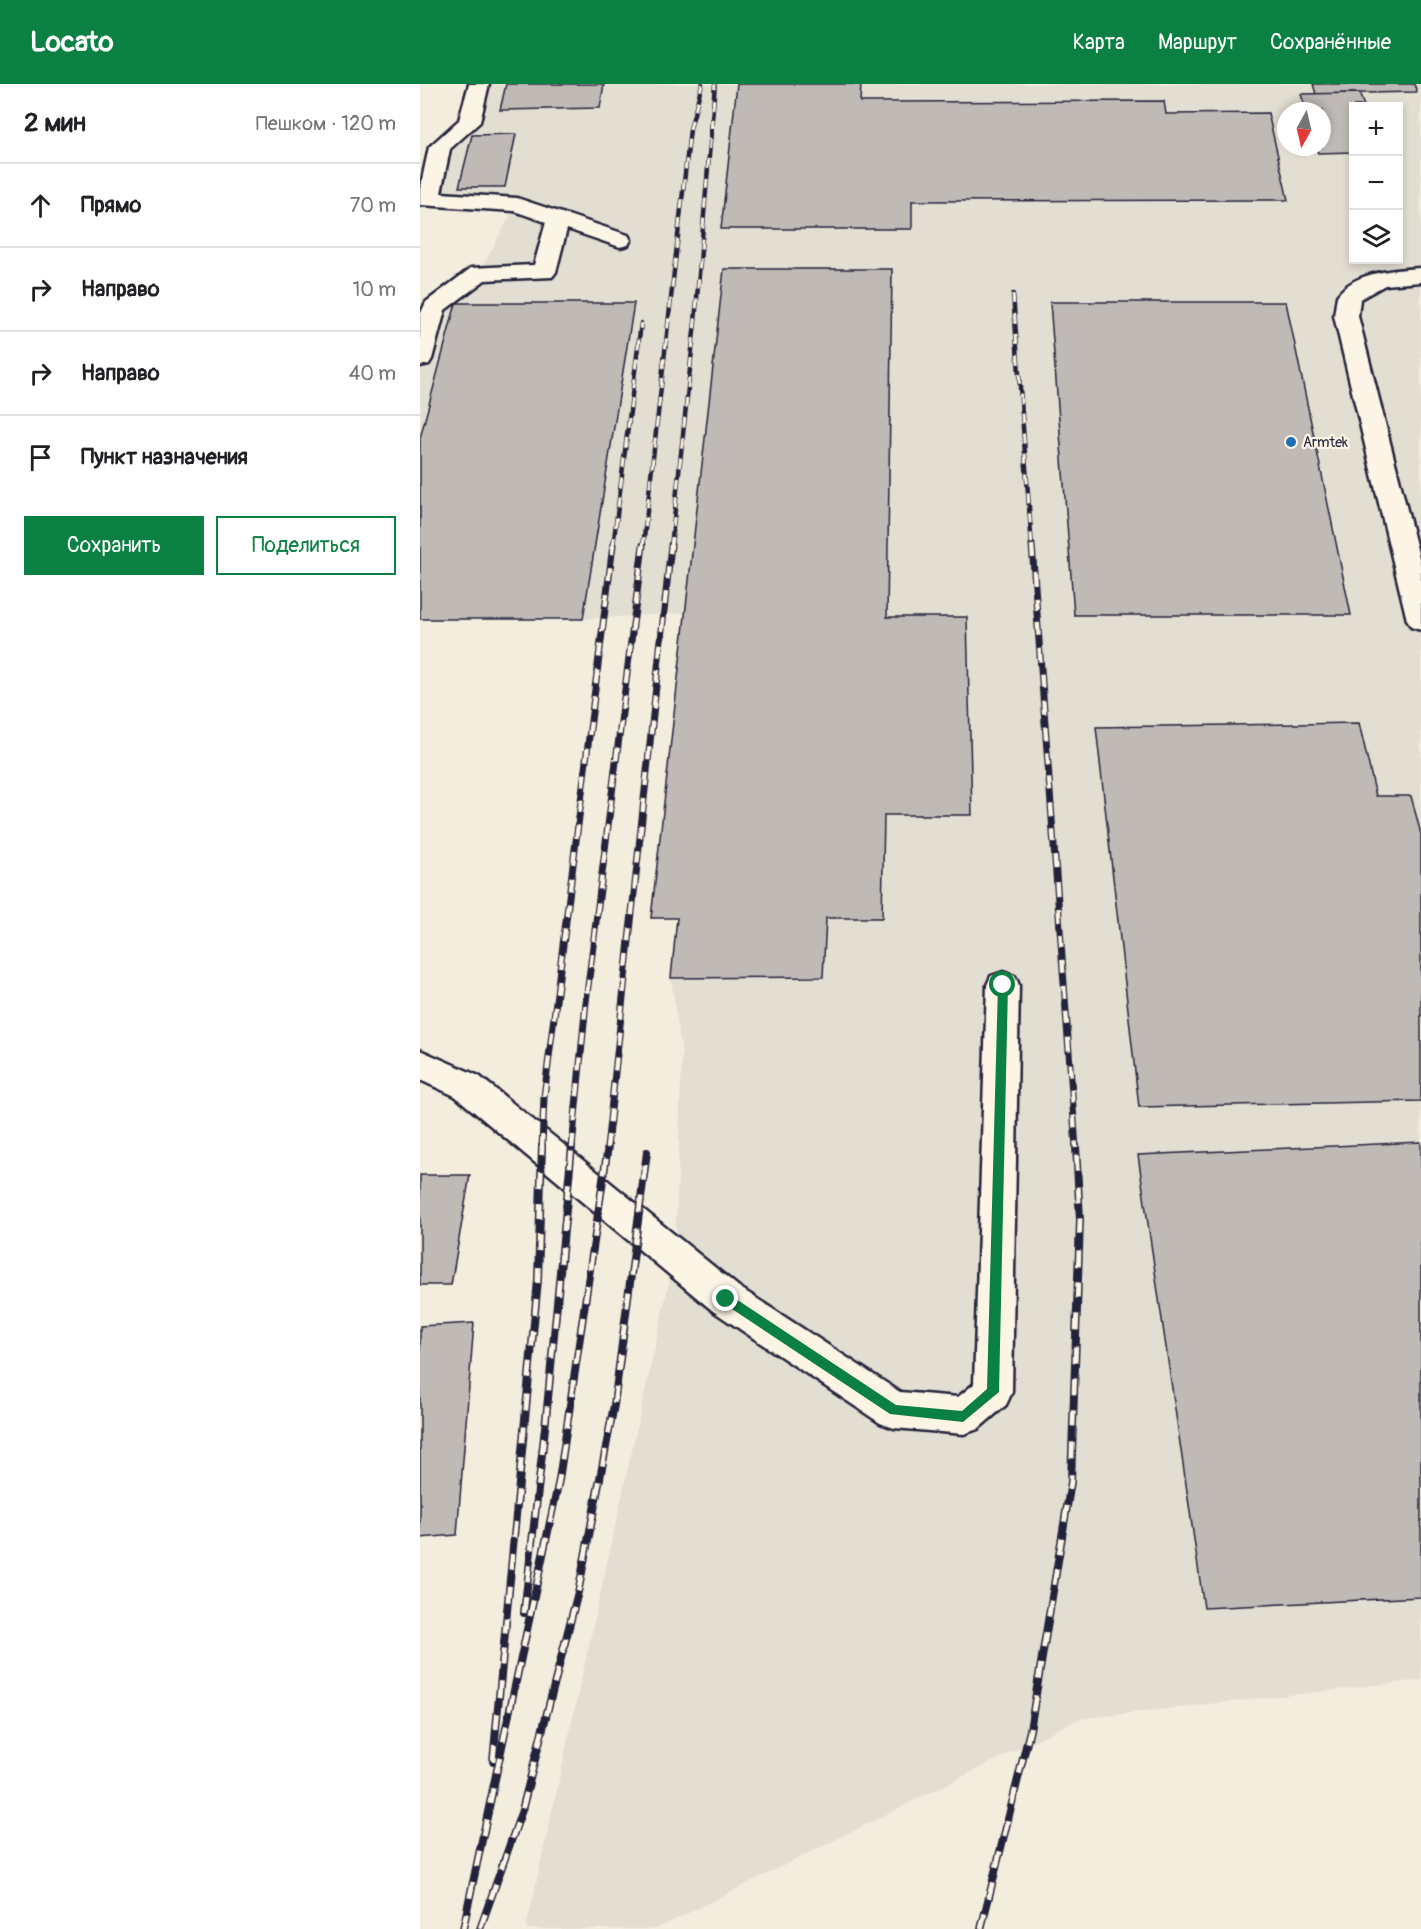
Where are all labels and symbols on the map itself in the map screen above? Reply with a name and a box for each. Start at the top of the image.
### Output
north arrow [1277,102,1331,156]
place label: Armtek [1303,434,1348,451]
marker: Armtek [1284,435,1298,449]
route start [989,971,1015,997]
route end [712,1285,738,1311]

